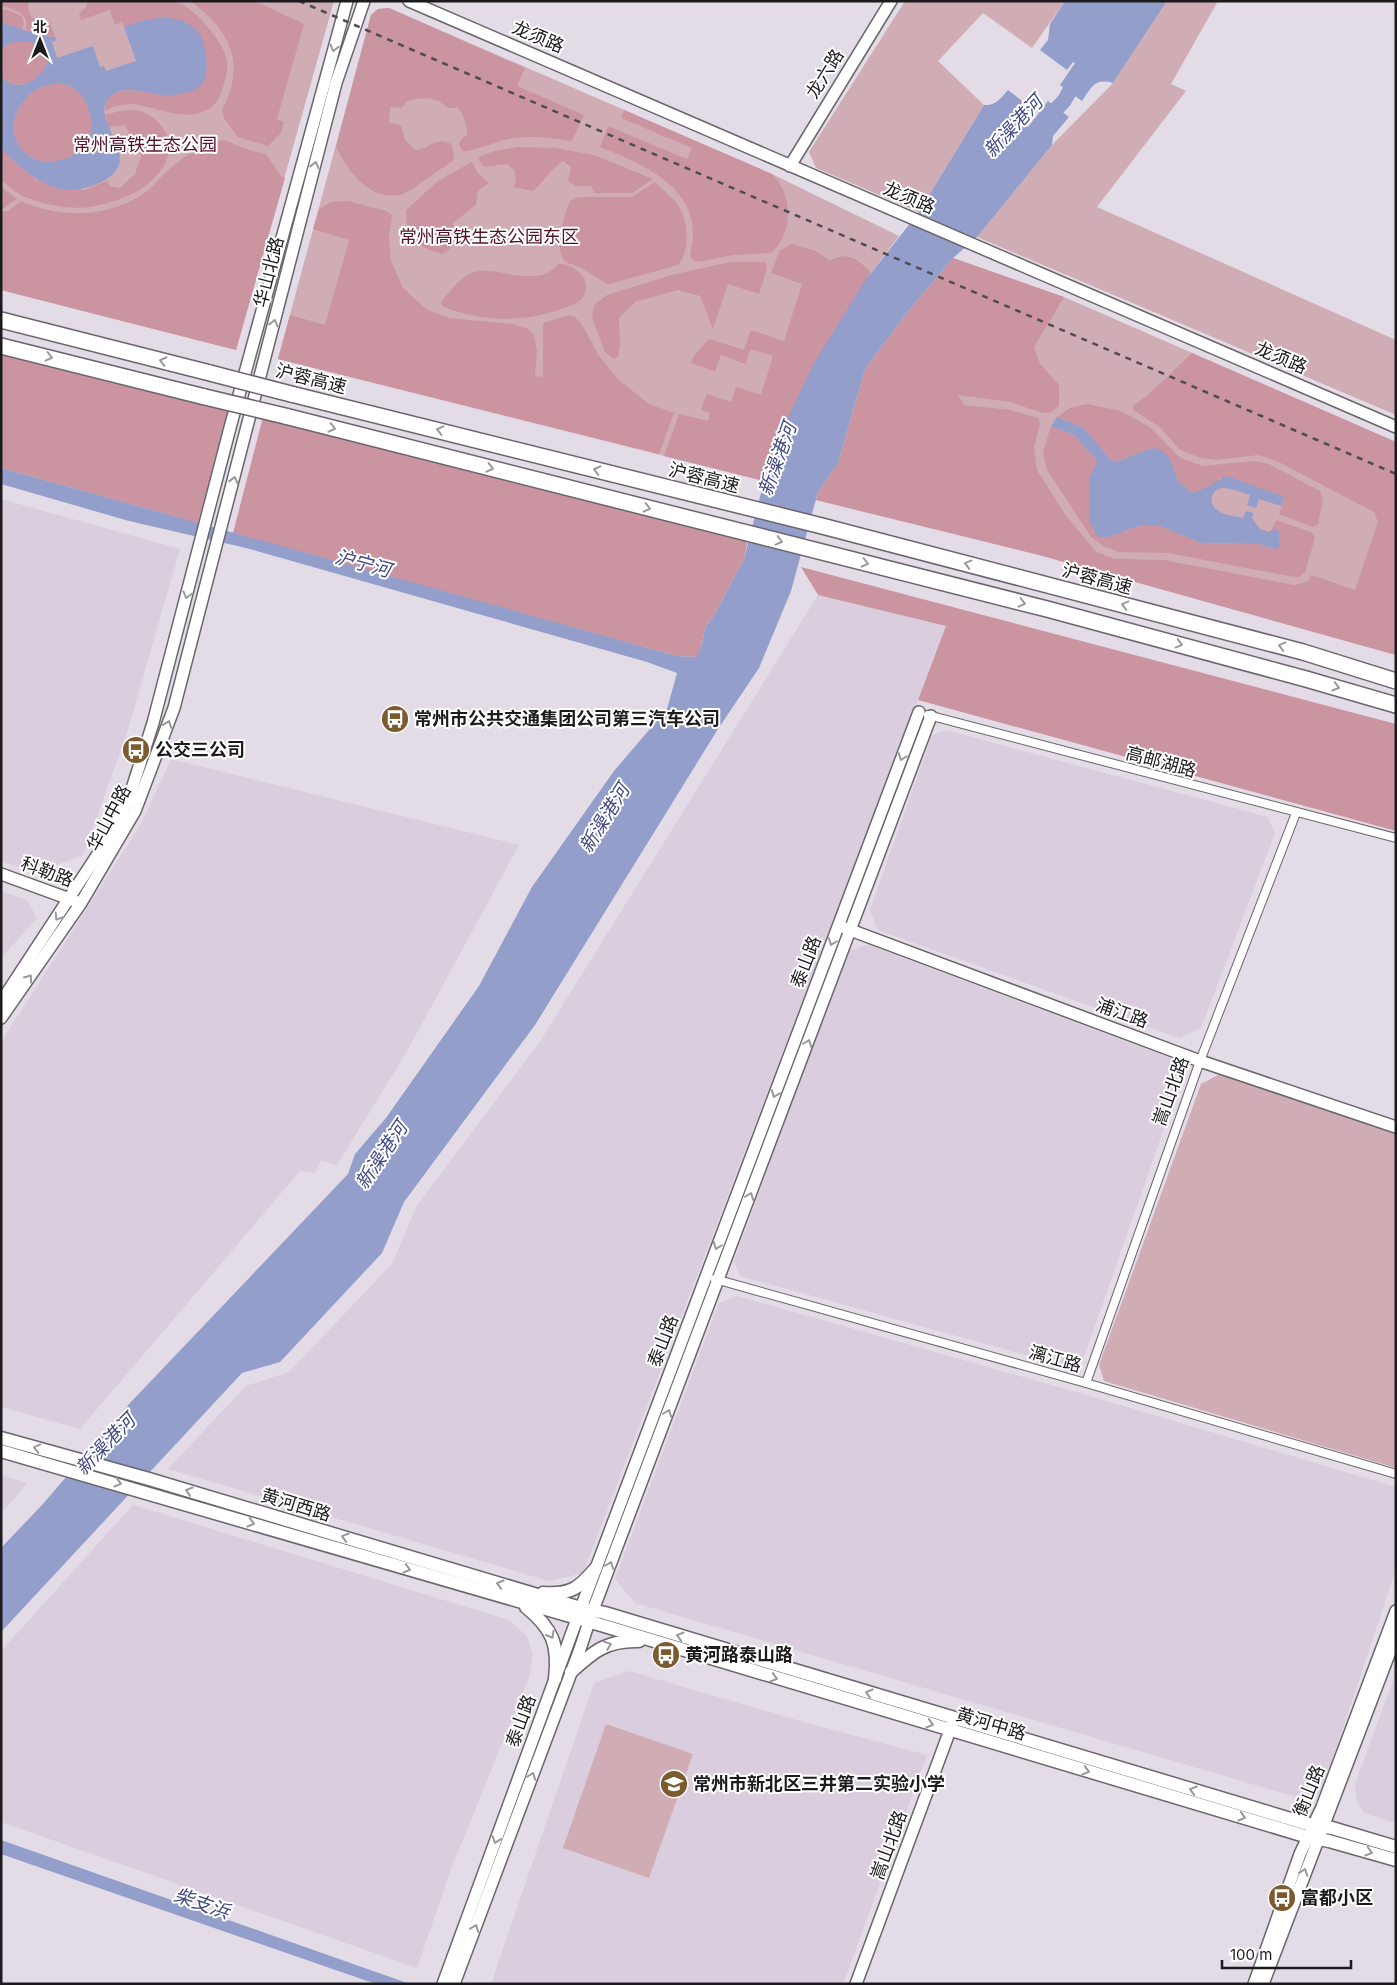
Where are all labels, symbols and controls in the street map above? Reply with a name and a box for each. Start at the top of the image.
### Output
north arrow [15,15,65,65]
street label: 龙须路 [509,16,567,57]
text: 北 [33,18,47,35]
one-way arrow [329,44,340,53]
street label: 龙六路 [801,45,848,102]
water label: 新澡港河 [979,88,1050,162]
park label: 常州高铁生态公园 [73,134,217,155]
one-way arrow [309,161,320,170]
street label: 龙须路 [880,177,938,218]
park label: 常州高铁生态公园东区 [399,226,579,247]
street label: 华山北路 [250,234,287,309]
one-way arrow [268,318,279,327]
street label: 龙须路 [1252,337,1310,378]
one-way arrow [44,351,53,362]
one-way arrow [158,356,167,367]
street label: 沪蓉高速 [274,360,349,397]
water label: 新澡港河 [754,416,803,499]
one-way arrow [328,422,337,433]
one-way arrow [436,425,444,435]
street label: 沪蓉高速 [667,459,742,496]
one-way arrow [485,462,494,473]
one-way arrow [593,465,602,476]
one-way arrow [228,476,239,485]
one-way arrow [643,502,651,512]
one-way arrow [774,535,783,546]
water label: 沪宁河 [332,545,397,583]
one-way arrow [860,557,869,568]
street label: 沪蓉高速 [1060,559,1135,598]
one-way arrow [964,560,972,570]
one-way arrow [183,590,193,599]
one-way arrow [1018,597,1026,607]
one-way arrow [1121,601,1129,611]
one-way arrow [1175,639,1183,649]
one-way arrow [1278,642,1287,652]
one-way arrow [1331,682,1339,692]
bus stop icon: 常州市公共交通集团公司第三汽车公司 [380,704,410,734]
place label: 常州市公共交通集团公司第三汽车公司 [414,708,720,729]
one-way arrow [162,721,172,729]
bus stop icon: 公交三公司 [121,735,151,765]
place label: 公交三公司 [155,739,245,760]
street label: 高邮湖路 [1124,742,1199,781]
one-way arrow [897,753,907,761]
water label: 新澡港河 [575,777,636,857]
street label: 华山中路 [82,781,135,854]
street label: 科勒路 [18,852,76,891]
one-way arrow [55,911,64,920]
street label: 泰山路 [786,933,825,991]
one-way arrow [828,937,838,946]
one-way arrow [23,974,32,984]
street label: 浦江路 [1093,993,1151,1032]
one-way arrow [802,1040,812,1048]
street label: 嵩山北路 [1148,1053,1193,1128]
one-way arrow [771,1089,781,1098]
water label: 新澡港河 [351,1114,414,1193]
one-way arrow [744,1192,754,1200]
one-way arrow [713,1241,723,1250]
street label: 泰山路 [643,1312,682,1370]
street label: 漓江路 [1026,1341,1084,1376]
water label: 新澡港河 [71,1406,143,1480]
one-way arrow [662,1409,672,1418]
one-way arrow [34,1443,42,1453]
one-way arrow [113,1478,121,1488]
street label: 黄河西路 [259,1484,334,1525]
one-way arrow [185,1486,194,1496]
one-way arrow [247,1517,255,1527]
one-way arrow [341,1533,349,1543]
one-way arrow [604,1561,614,1570]
one-way arrow [403,1563,411,1573]
one-way arrow [497,1579,505,1589]
one-way arrow [544,1630,554,1639]
one-way arrow [676,1631,685,1641]
bus stop icon: 黄河路泰山路 [651,1640,681,1670]
one-way arrow [603,1641,612,1651]
place label: 黄河路泰山路 [685,1644,793,1665]
one-way arrow [770,1672,778,1682]
one-way arrow [866,1688,874,1698]
street label: 泰山路 [501,1692,540,1750]
street label: 黄河中路 [954,1703,1029,1744]
one-way arrow [926,1719,934,1729]
street label: 衡山路 [1289,1762,1328,1820]
one-way arrow [1081,1765,1089,1775]
school or university icon: 常州市新北区三井第二实验小学 [659,1769,689,1799]
one-way arrow [526,1772,536,1781]
place label: 常州市新北区三井第二实验小学 [693,1773,945,1794]
one-way arrow [1189,1785,1197,1795]
street label: 嵩山北路 [866,1807,911,1882]
one-way arrow [1237,1812,1245,1822]
one-way arrow [492,1835,502,1843]
one-way arrow [1365,1847,1373,1857]
one-way arrow [1299,1869,1309,1877]
water label: 柴支浜 [171,1883,234,1924]
bus stop icon: 富都小区 [1267,1883,1297,1913]
place label: 富都小区 [1301,1887,1373,1908]
one-way arrow [469,1924,479,1933]
scale bar [1222,1938,1351,1970]
text: 100 m [1230,1945,1272,1964]

